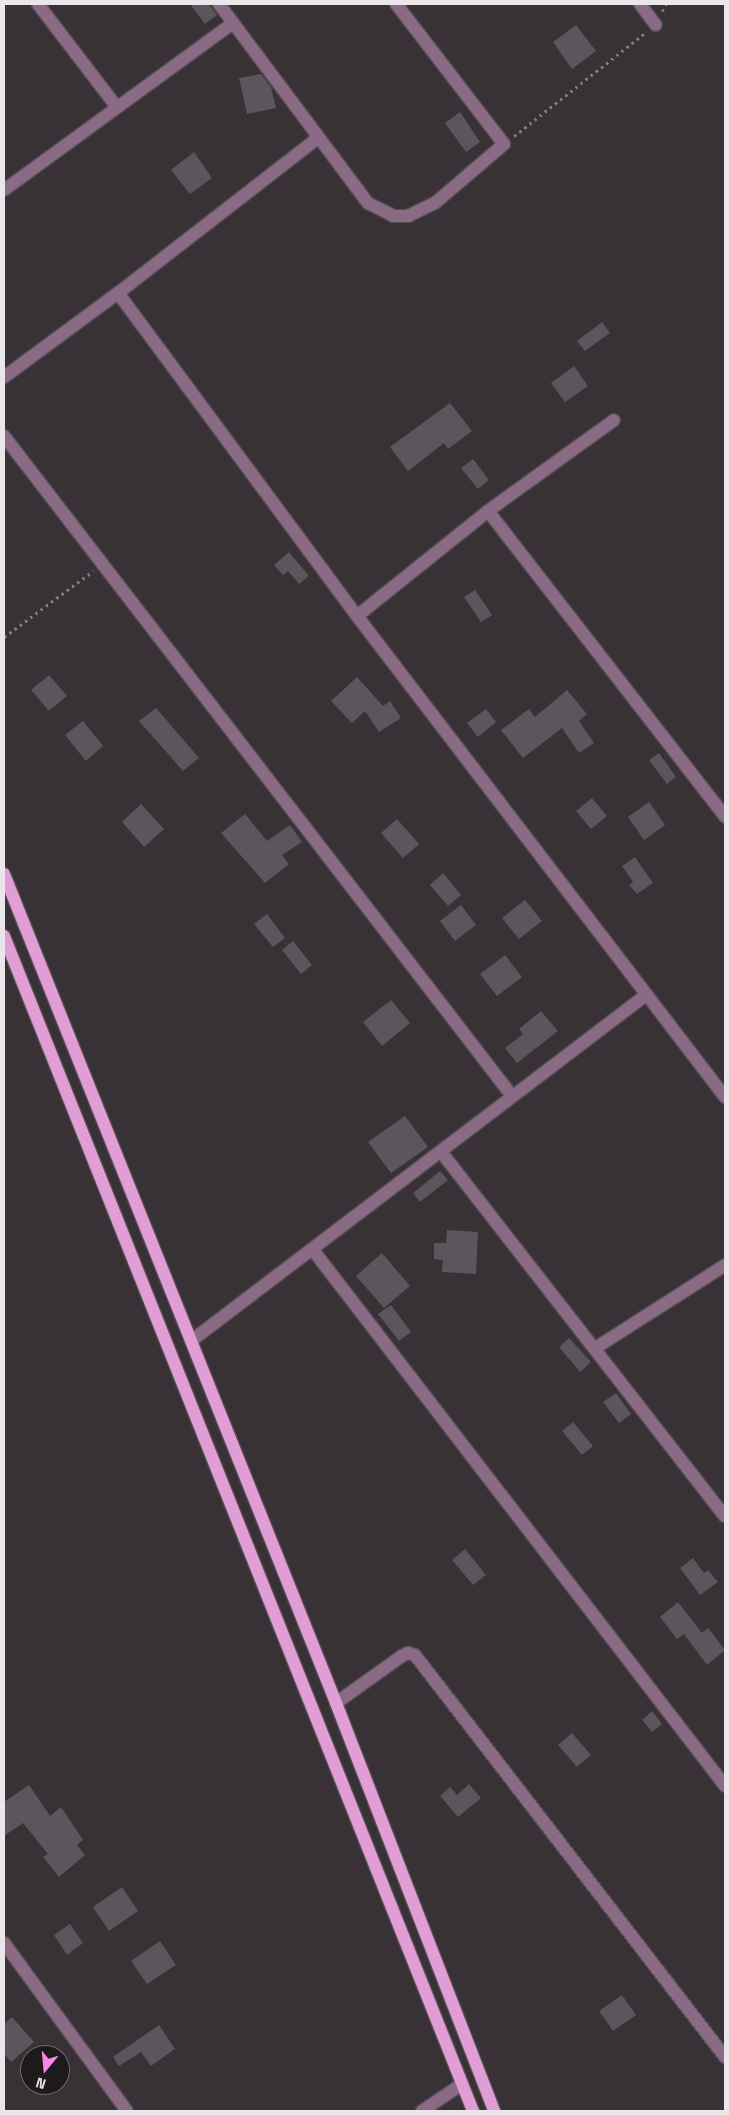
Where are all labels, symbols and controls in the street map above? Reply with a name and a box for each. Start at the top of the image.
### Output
north arrow [20,2045,70,2095]
text: N [34,2073,48,2093]

